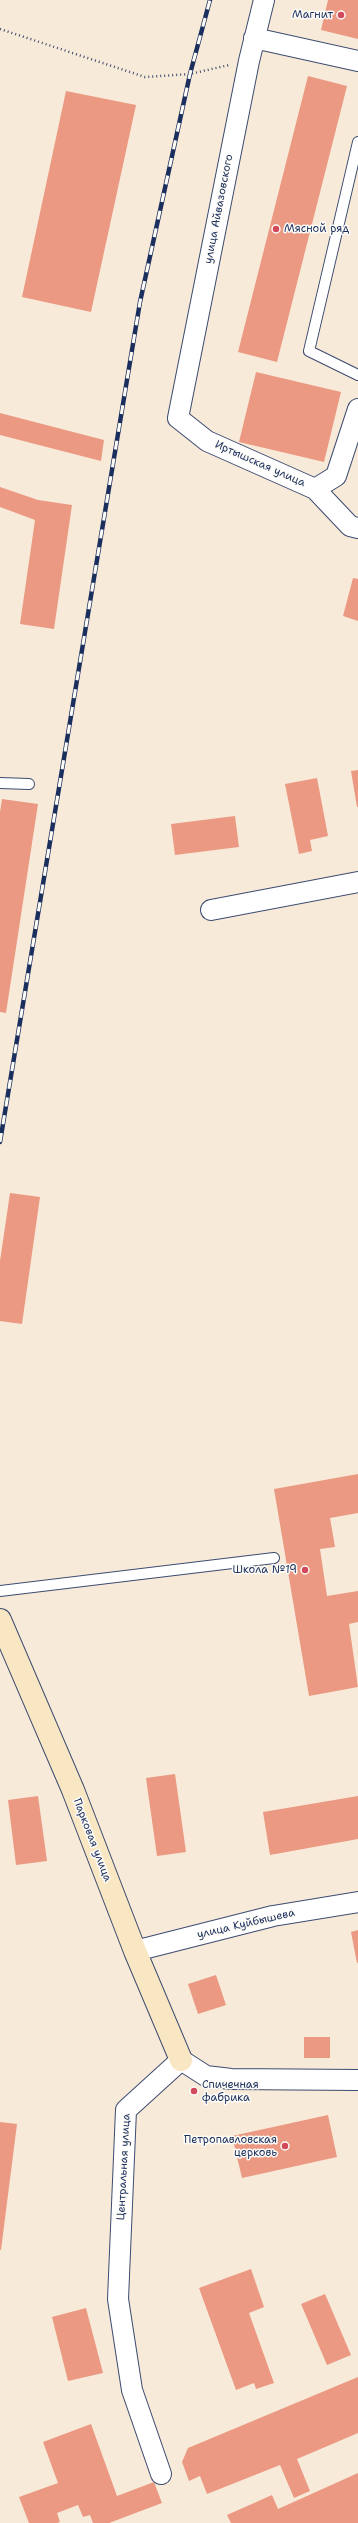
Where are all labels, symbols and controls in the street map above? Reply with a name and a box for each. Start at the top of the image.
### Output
place label: Магнит [292,8,333,22]
marker: Магнит [336,10,346,20]
street label: улица Айвазовского [202,153,236,265]
place label: Мясной ряд [284,222,349,236]
marker: Мясной ряд [271,224,281,234]
street label: Иртышская улица [213,438,307,490]
place label: Школа №19 [232,1563,297,1577]
marker: Школа №19 [300,1565,310,1575]
street label: Парковая улица [70,1796,114,1884]
street label: улица Куйбышева [196,1906,296,1942]
place label: Спичечная фабрика [202,2078,259,2104]
marker: Спичечная фабрика [189,2086,199,2096]
street label: Центральная улица [115,2113,133,2221]
place label: Петропавловская церковь [184,2133,277,2159]
marker: Петропавловская церковь [280,2141,290,2151]

